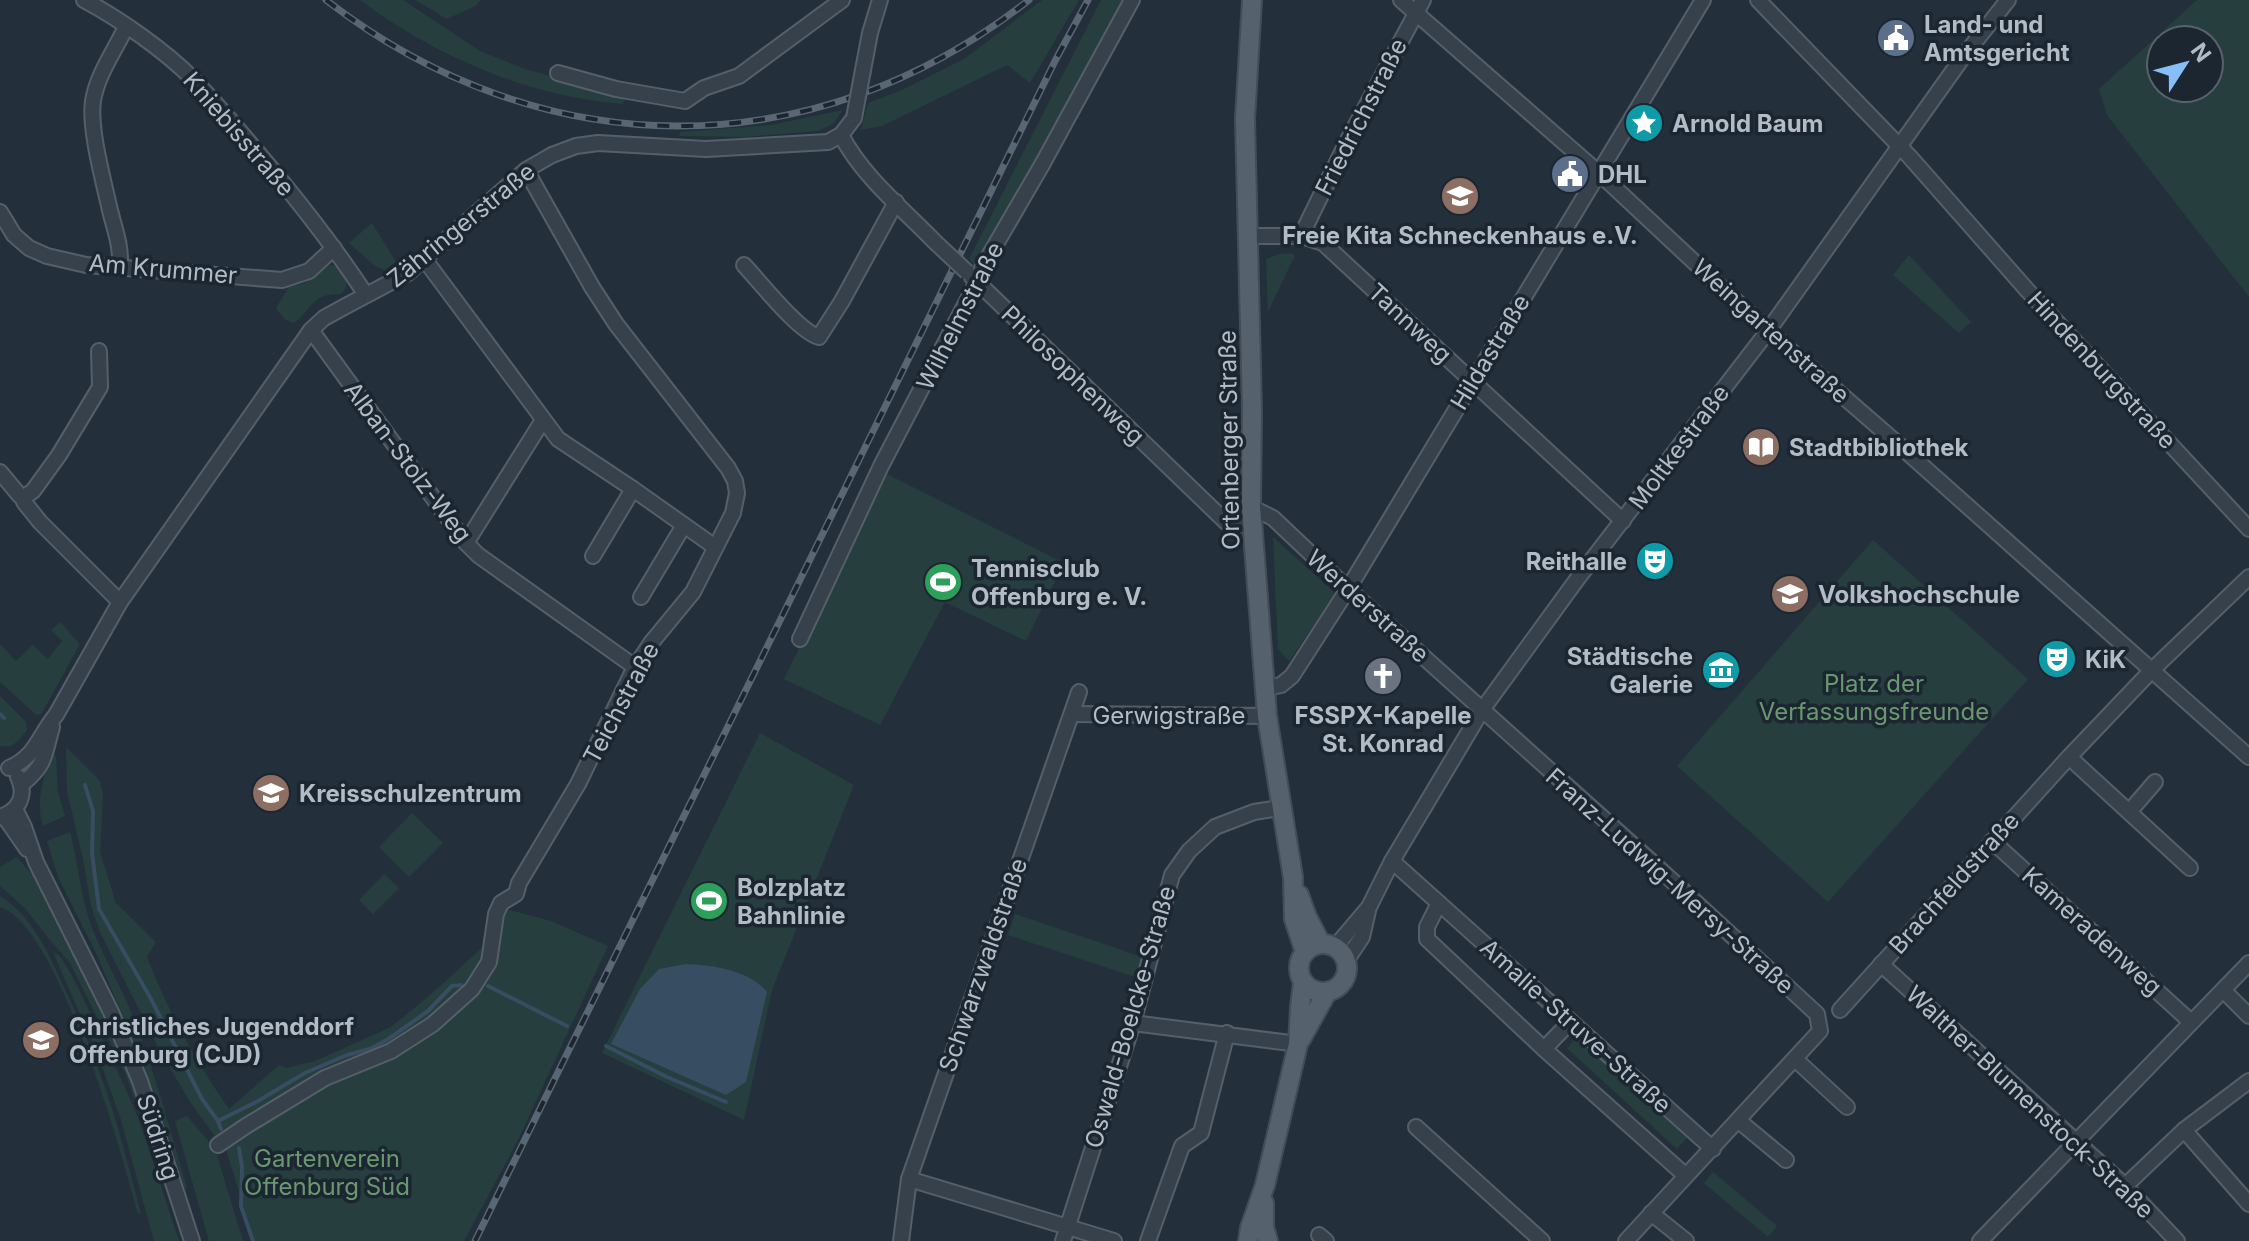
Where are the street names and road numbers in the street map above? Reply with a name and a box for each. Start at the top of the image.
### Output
street label: Friedrichstraße [1309,34,1413,200]
street label: Kniebisstraße [177,66,301,202]
street label: Zähringerstraße [381,157,541,293]
street label: Wilhelmstraße [910,237,1010,395]
street label: Am Krummer [88,248,238,290]
street label: Weingartenstraße [1686,253,1856,409]
street label: Tannweg [1362,277,1458,369]
street label: Hindenburgstraße [2022,285,2182,455]
street label: Hildastraße [1444,289,1536,415]
street label: Philosophenweg [995,299,1151,451]
street label: Ortenberger Straße [1213,330,1245,550]
street label: Alban-Stolz-Weg [338,376,478,548]
street label: Moltkestraße [1623,379,1735,515]
street label: Werderstraße [1301,544,1435,668]
street label: Teichstraße [577,637,665,769]
street label: Gerwigstraße [1092,701,1246,730]
street label: Franz-Ludwig-Mersy-Straße [1540,762,1800,1000]
street label: Brachfeldstraße [1883,806,2025,960]
street label: Schwarzwaldstraße [933,854,1033,1076]
street label: Kameradenweg [2016,861,2168,1001]
street label: Oswald-Boelcke-Straße [1079,883,1181,1151]
street label: Amalie-Struve-Straße [1475,933,1677,1119]
street label: Walther-Blumenstock-Straße [1900,979,2160,1225]
street label: Südring [131,1090,185,1184]

